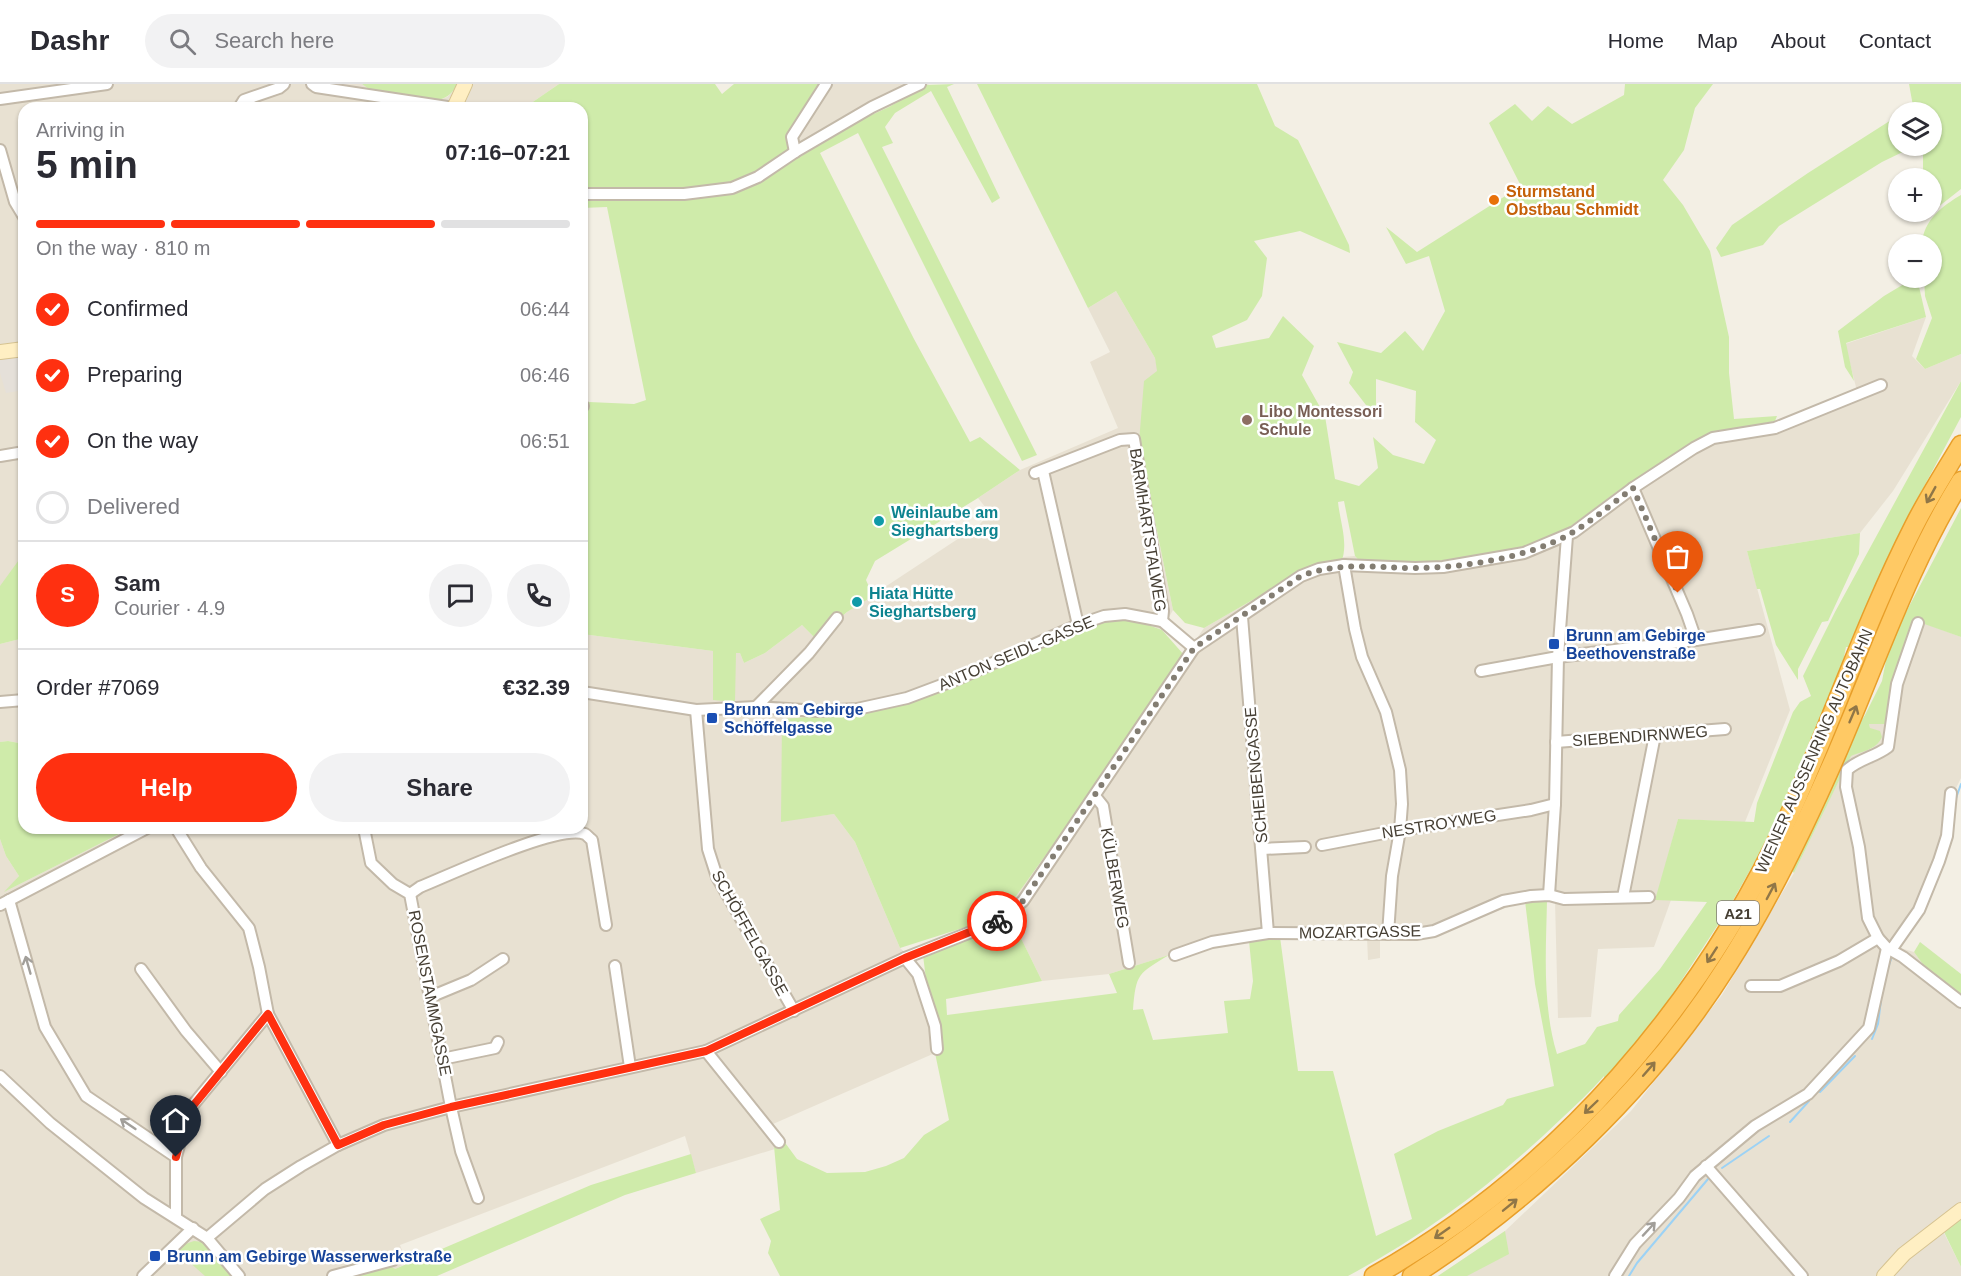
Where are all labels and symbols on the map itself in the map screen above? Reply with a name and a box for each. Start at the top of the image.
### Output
place label: Sturmstand Obstbau Schmidt [1506,183,1639,218]
marker: Sturmstand Obstbau Schmidt [1487,193,1501,207]
place label: Libo Montessori Schule [1259,403,1383,438]
marker: Libo Montessori Schule [1240,413,1254,427]
street label: BARMHARTSTALWEG [1127,447,1169,613]
one-way arrow [1925,486,1937,503]
place label: Weinlaube am Sieghartsberg [891,504,999,539]
marker: Weinlaube am Sieghartsberg [872,514,886,528]
pin [1652,531,1703,593]
place label: Hiata Hütte Sieghartsberg [869,585,977,620]
marker: Hiata Hütte Sieghartsberg [850,595,864,609]
street label: ANTON SEIDL-GASSE [936,613,1096,693]
street label: WIENER AUSSENRING AUTOBAHN [1752,626,1876,876]
place label: Brunn am Gebirge Beethovenstraße [1566,627,1706,662]
marker: Brunn am Gebirge Beethovenstraße [1547,637,1561,651]
place label: Brunn am Gebirge Schöffelgasse [724,701,864,736]
one-way arrow [1848,705,1859,724]
street label: SCHEIBENGASSE [1242,706,1270,844]
marker: Brunn am Gebirge Schöffelgasse [705,711,719,725]
street label: SIEBENDIRNWEG [1572,723,1708,749]
street label: NESTROYWEG [1381,807,1497,841]
street label: KÜLBERWEG [1098,826,1132,930]
street label: SCHÖFFELGASSE [709,867,791,999]
one-way arrow [1765,883,1777,900]
courier [967,891,1027,951]
road number: A21 [1717,901,1759,925]
street label: ROSENSTAMMGASSE [406,909,454,1077]
street label: MOZARTGASSE [1299,922,1421,942]
one-way arrow [1706,946,1718,963]
one-way arrow [22,956,33,975]
one-way arrow [1643,1061,1656,1077]
pin [150,1095,201,1157]
one-way arrow [1583,1100,1598,1114]
one-way arrow [120,1118,137,1130]
one-way arrow [1502,1198,1518,1211]
one-way arrow [1642,1222,1657,1237]
one-way arrow [1434,1227,1451,1239]
place label: Brunn am Gebirge Wasserwerkstraße [167,1248,452,1265]
marker: Brunn am Gebirge Wasserwerkstraße [148,1249,162,1263]

